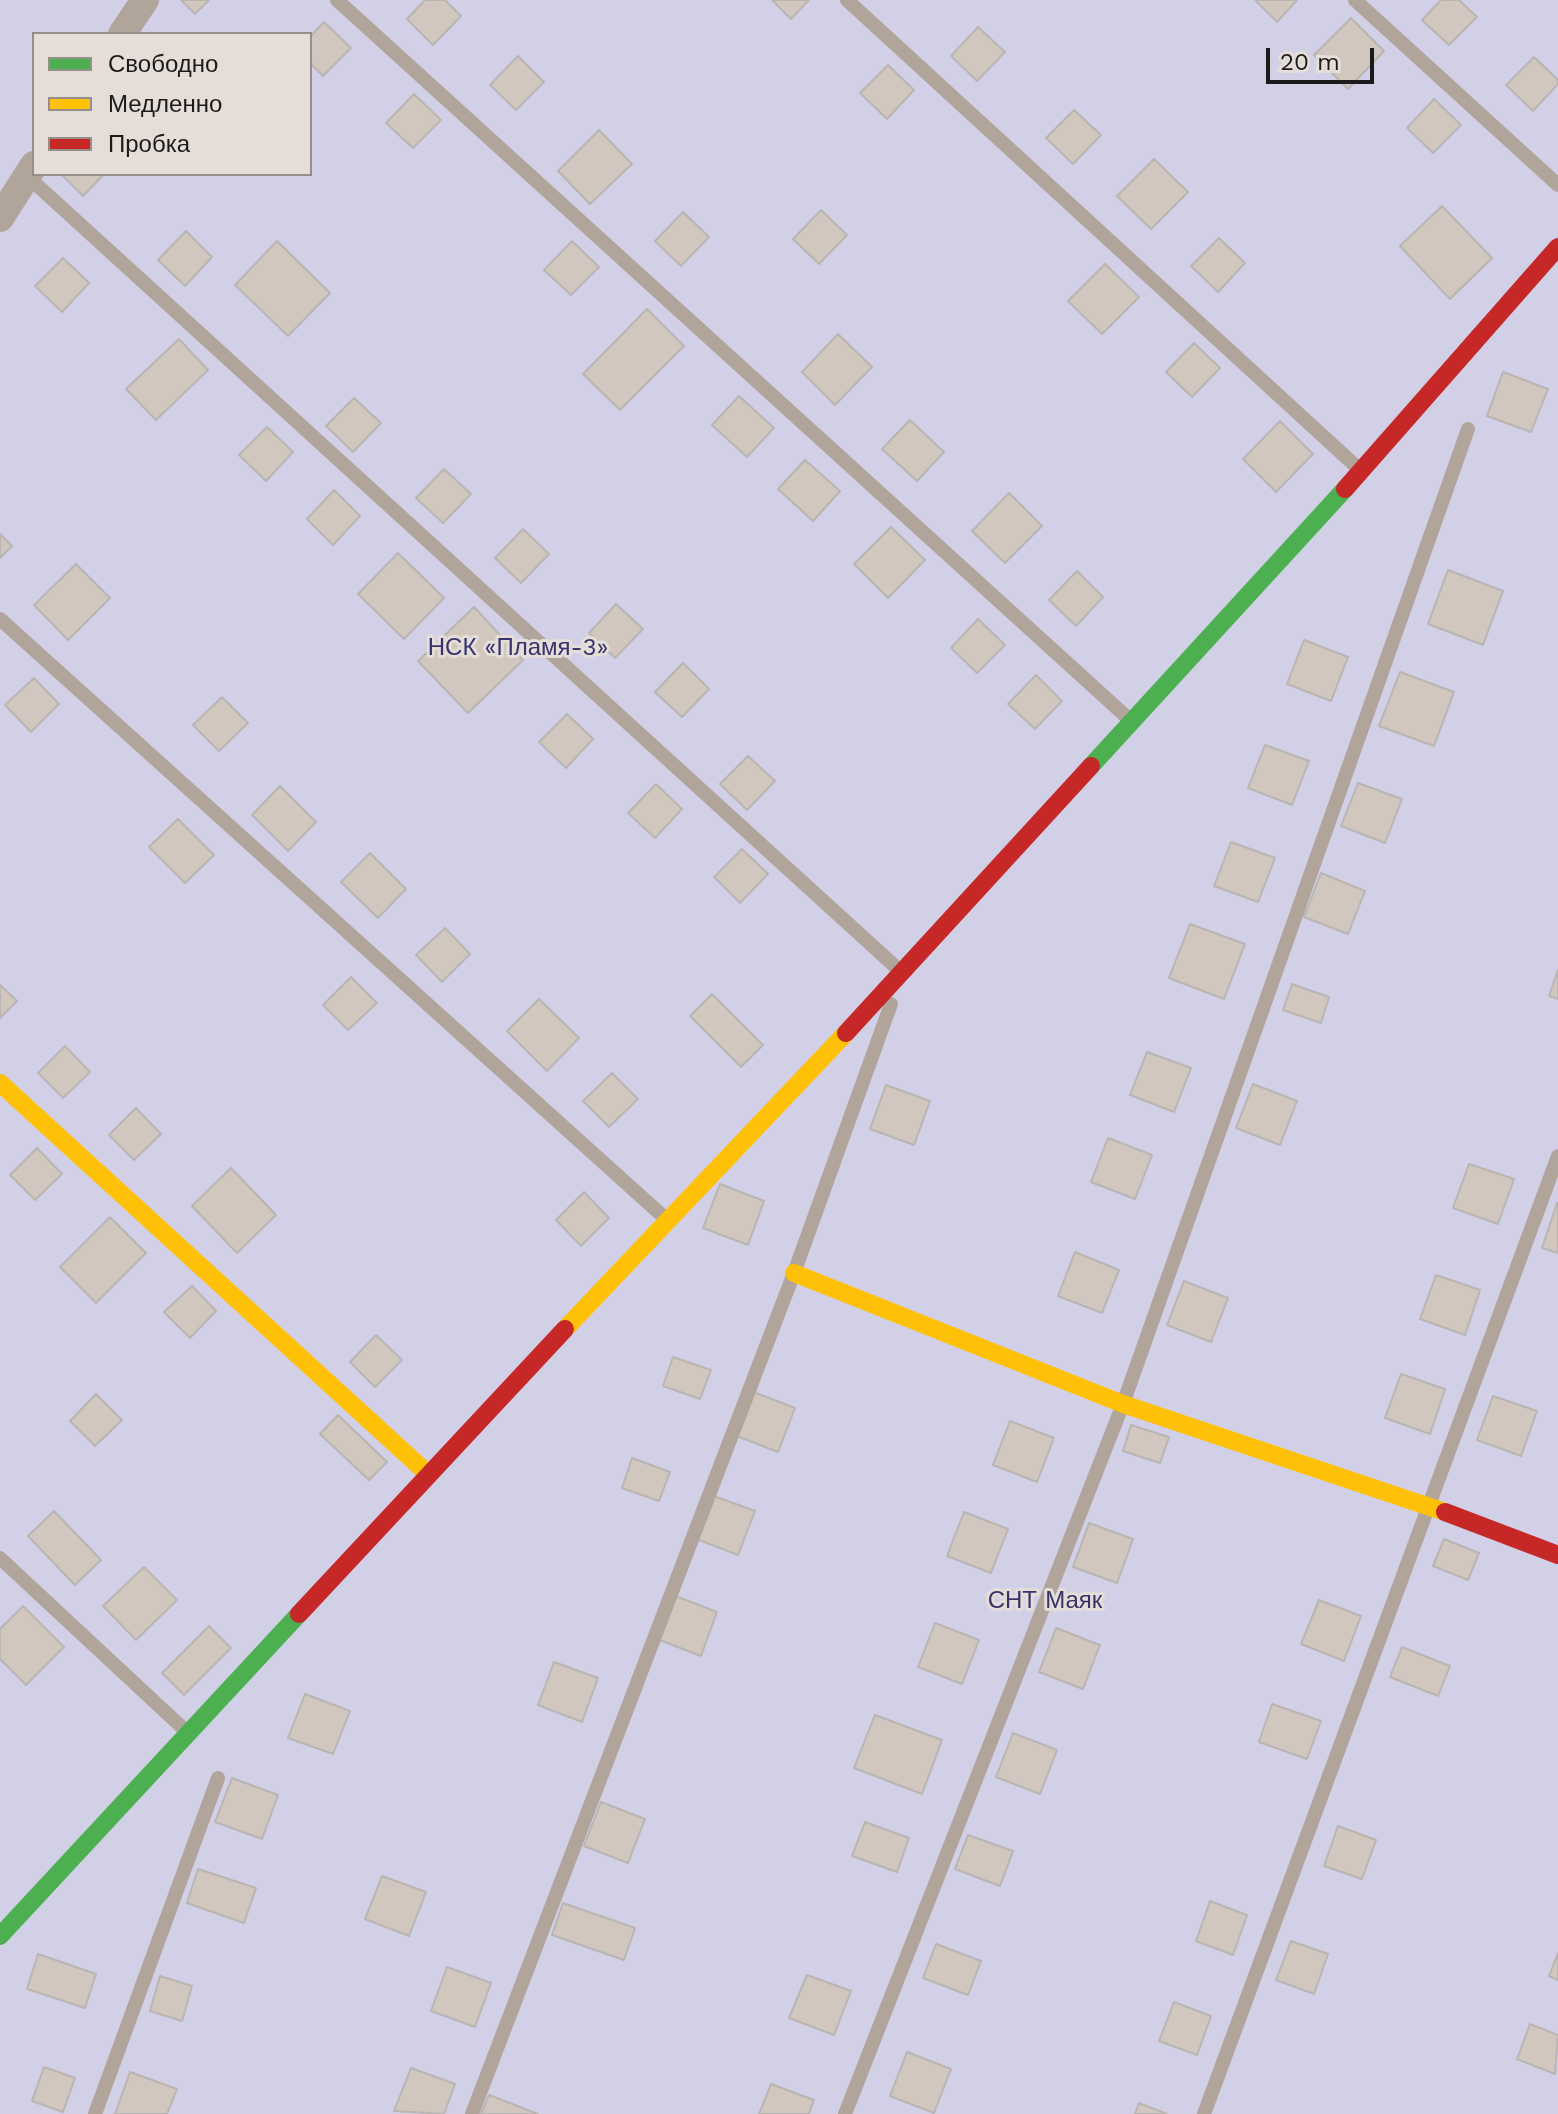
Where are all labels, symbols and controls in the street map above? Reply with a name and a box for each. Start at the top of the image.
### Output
legend [32,32,312,176]
scale bar [1270,32,1378,82]
text: 20 m [1280,48,1340,76]
text: Свободно [108,50,218,78]
text: Медленно [108,90,222,118]
text: Пробка [108,130,190,158]
park label: НСК «Пламя-3» [428,634,608,662]
park label: СНТ Маяк [988,1587,1102,1615]

